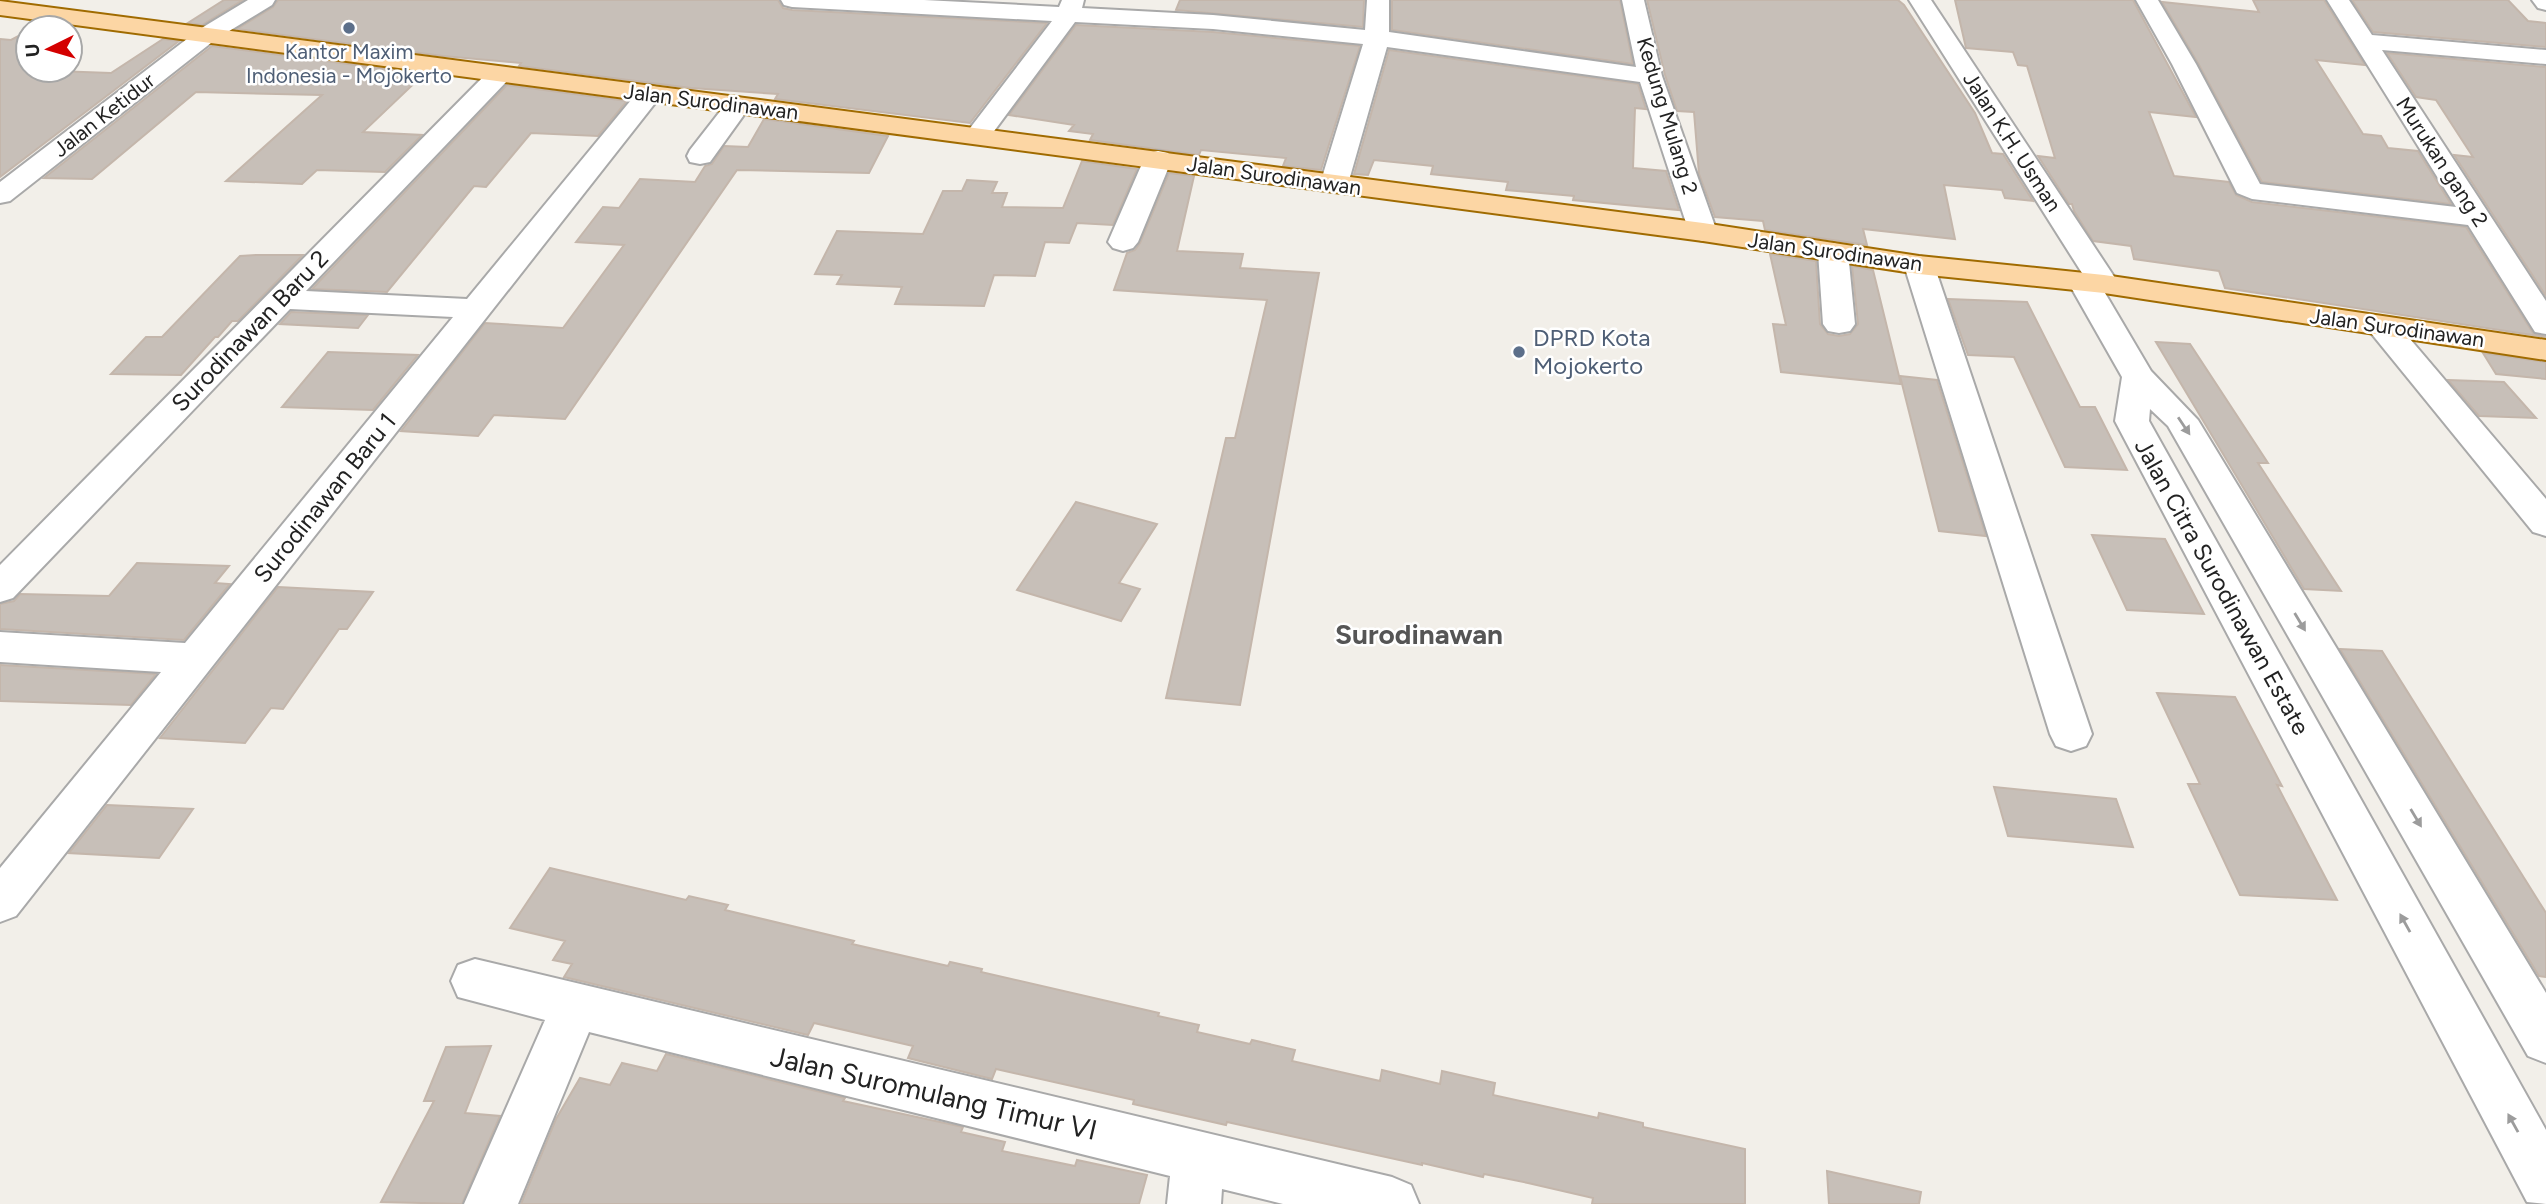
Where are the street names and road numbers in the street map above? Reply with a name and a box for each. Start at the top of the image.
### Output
street label: Kedung Mulang 2 [1632,34,1703,198]
street label: Jalan Ketidur [48,67,159,162]
street label: Jalan K.H. Usman [1958,67,2067,216]
street label: Jalan Surodinawan [622,78,800,125]
street label: Murukan gang 2 [2391,92,2494,231]
street label: Jalan Surodinawan [1185,151,1363,200]
street label: Jalan Surodinawan [1746,227,1924,276]
street label: Surodinawan Baru 2 [165,244,334,417]
street label: Jalan Surodinawan [2308,303,2486,352]
street label: Surodinawan Baru 1 [247,407,402,588]
street label: Jalan Citra Surodinawan Estate [2129,434,2316,740]
street label: Jalan Suromulang Timur VI [768,1039,1100,1147]

